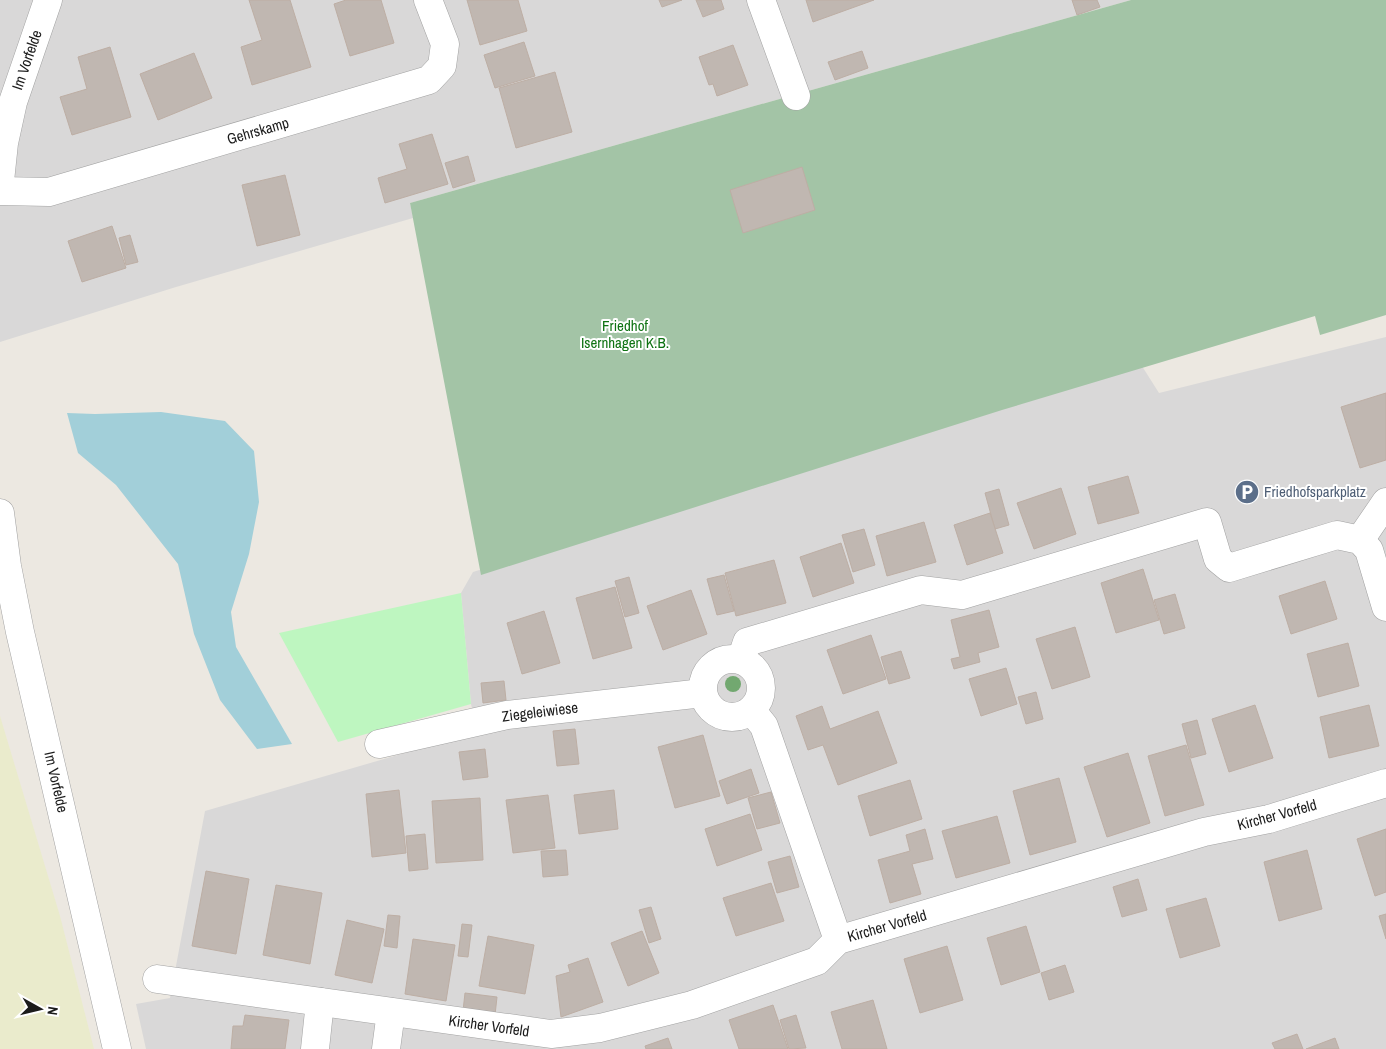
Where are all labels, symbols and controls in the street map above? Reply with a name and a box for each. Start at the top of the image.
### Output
street label: Im Vorfelde [6,27,47,93]
street label: Gehrskamp [224,112,291,149]
park label: Friedhof Isernhagen K.B. [581,315,669,353]
parking icon: Friedhofsparkplatz [1234,479,1260,505]
place label: Friedhofsparkplatz [1264,481,1366,502]
street label: Ziegeleiwiese [501,696,579,727]
street label: Im Vorfelde [39,749,74,815]
street label: Kircher Vorfeld [1235,794,1319,835]
street label: Kircher Vorfeld [845,904,929,947]
north arrow [15,984,65,1034]
text: N [43,1005,62,1016]
street label: Kircher Vorfeld [447,1009,531,1042]

